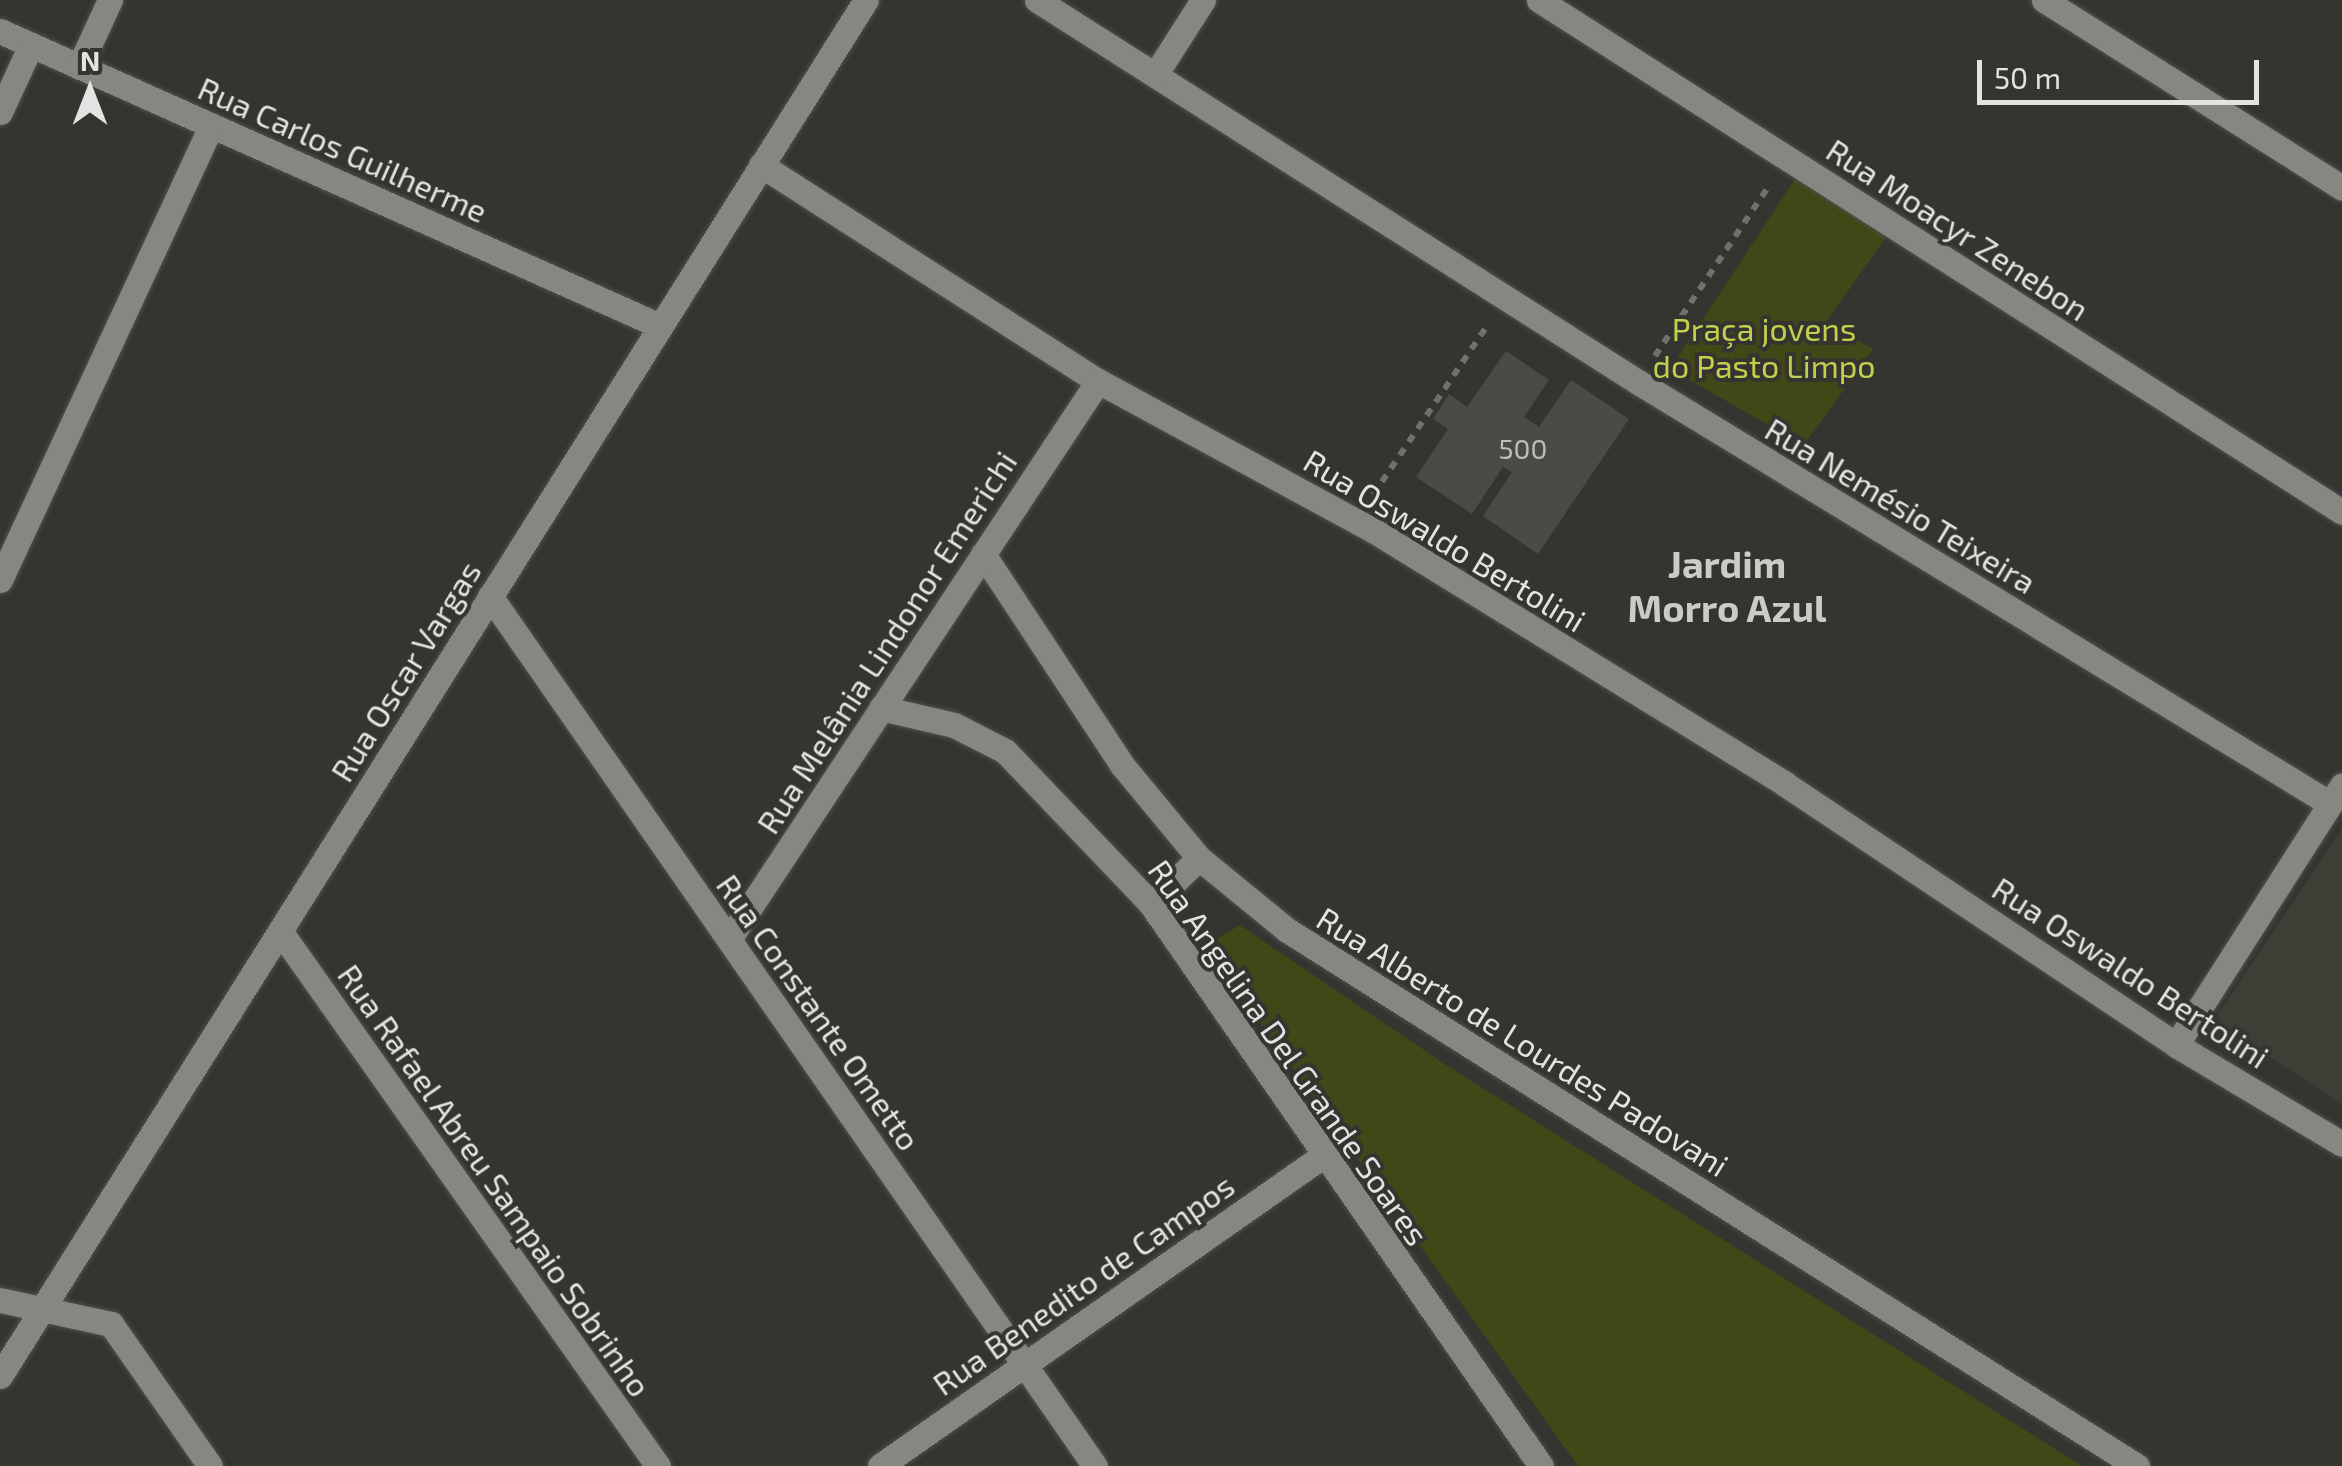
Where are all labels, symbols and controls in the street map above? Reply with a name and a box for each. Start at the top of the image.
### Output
north arrow [40,40,140,140]
scale bar [1982,40,2264,102]
text: N [80,43,100,77]
text: 50 m [1994,59,2061,95]
street label: Rua Carlos Guilherme [193,68,493,230]
street label: Rua Moacyr Zenebon [1820,130,2096,328]
park label: Praça jovens do Pasto Limpo [1653,310,1875,385]
street label: Rua Nemésio Teixeira [1759,409,2043,601]
house number: 500 [1499,431,1547,465]
street label: Rua Oswaldo Bertolini [1297,441,1593,639]
street label: Rua Melânia Lindonor Emerichi [748,443,1024,841]
district label: Jardim Morro Azul [1627,541,1827,630]
street label: Rua Oscar Vargas [321,553,489,789]
street label: Rua Angelina Del Grande Soares [1140,851,1438,1253]
street label: Rua Constante Ometto [709,867,929,1157]
street label: Rua Oswaldo Bertolini [1986,868,2276,1076]
street label: Rua Alberto de Lourdes Padovani [1310,898,1736,1184]
street label: Rua Rafael Abreu Sampaio Sobrinho [330,956,660,1404]
street label: Rua Benedito de Campos [925,1165,1241,1403]

